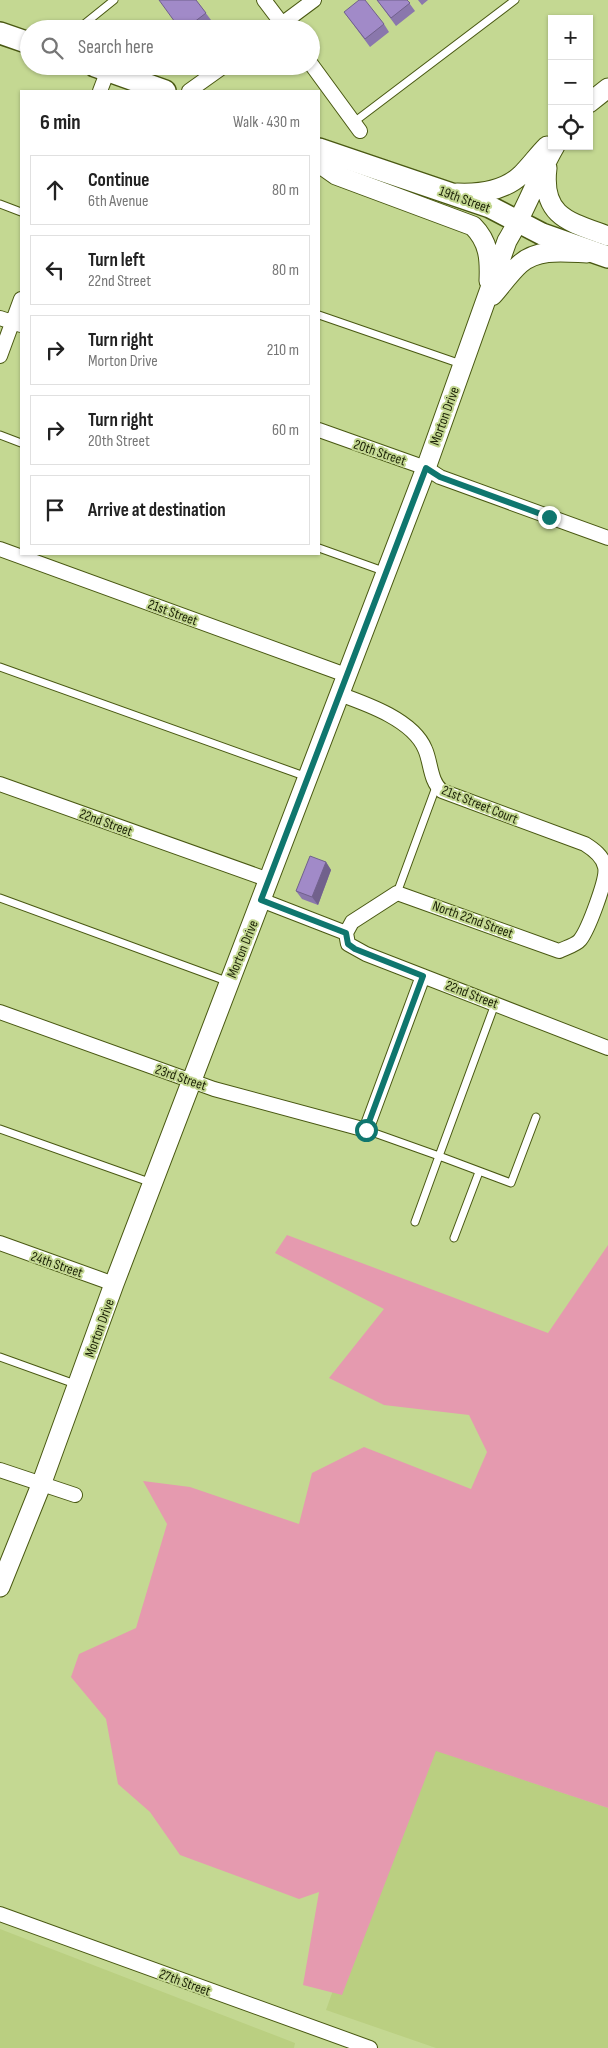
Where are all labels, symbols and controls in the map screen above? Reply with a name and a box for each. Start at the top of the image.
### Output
map controls [548,15,593,150]
button: + [548,15,593,60]
search box [20,20,320,75]
icon: search [38,34,66,62]
text: Search here [78,36,154,59]
button: − [548,60,593,105]
button: locate [548,105,593,150]
text: 6 min [40,110,81,135]
text: Walk · 430 m [233,113,300,132]
text: Continue [88,169,149,192]
icon: ahead [41,176,69,204]
text: 80 m [272,181,299,200]
street label: 19th Street [437,182,493,217]
text: 6th Avenue [88,192,148,211]
text: Turn left [88,249,145,272]
icon: left [41,256,69,284]
text: 80 m [272,261,299,280]
text: 22nd Street [88,272,151,291]
text: Turn right [88,329,153,352]
icon: right [41,336,69,364]
text: 210 m [267,341,299,360]
text: Morton Drive [88,352,158,371]
street label: Morton Drive [426,385,463,448]
text: Turn right [88,409,153,432]
icon: right [41,416,69,444]
text: 60 m [272,421,299,440]
text: 20th Street [88,432,150,451]
street label: 20th Street [352,436,408,469]
icon: arrive [41,496,69,524]
text: Arrive at destination [88,499,226,522]
route end [538,506,561,529]
street label: 21st Street [146,596,200,629]
street label: 21st Street Court [439,781,520,827]
street label: 22nd Street [77,805,135,840]
street label: North 22nd Street [430,897,516,942]
street label: Morton Drive [223,918,262,981]
street label: 22nd Street [443,977,501,1012]
street label: 23rd Street [153,1061,209,1094]
route start [355,1119,378,1142]
street label: 24th Street [29,1248,85,1281]
street label: Morton Drive [81,1297,118,1360]
street label: 27th Street [157,1965,213,2000]

